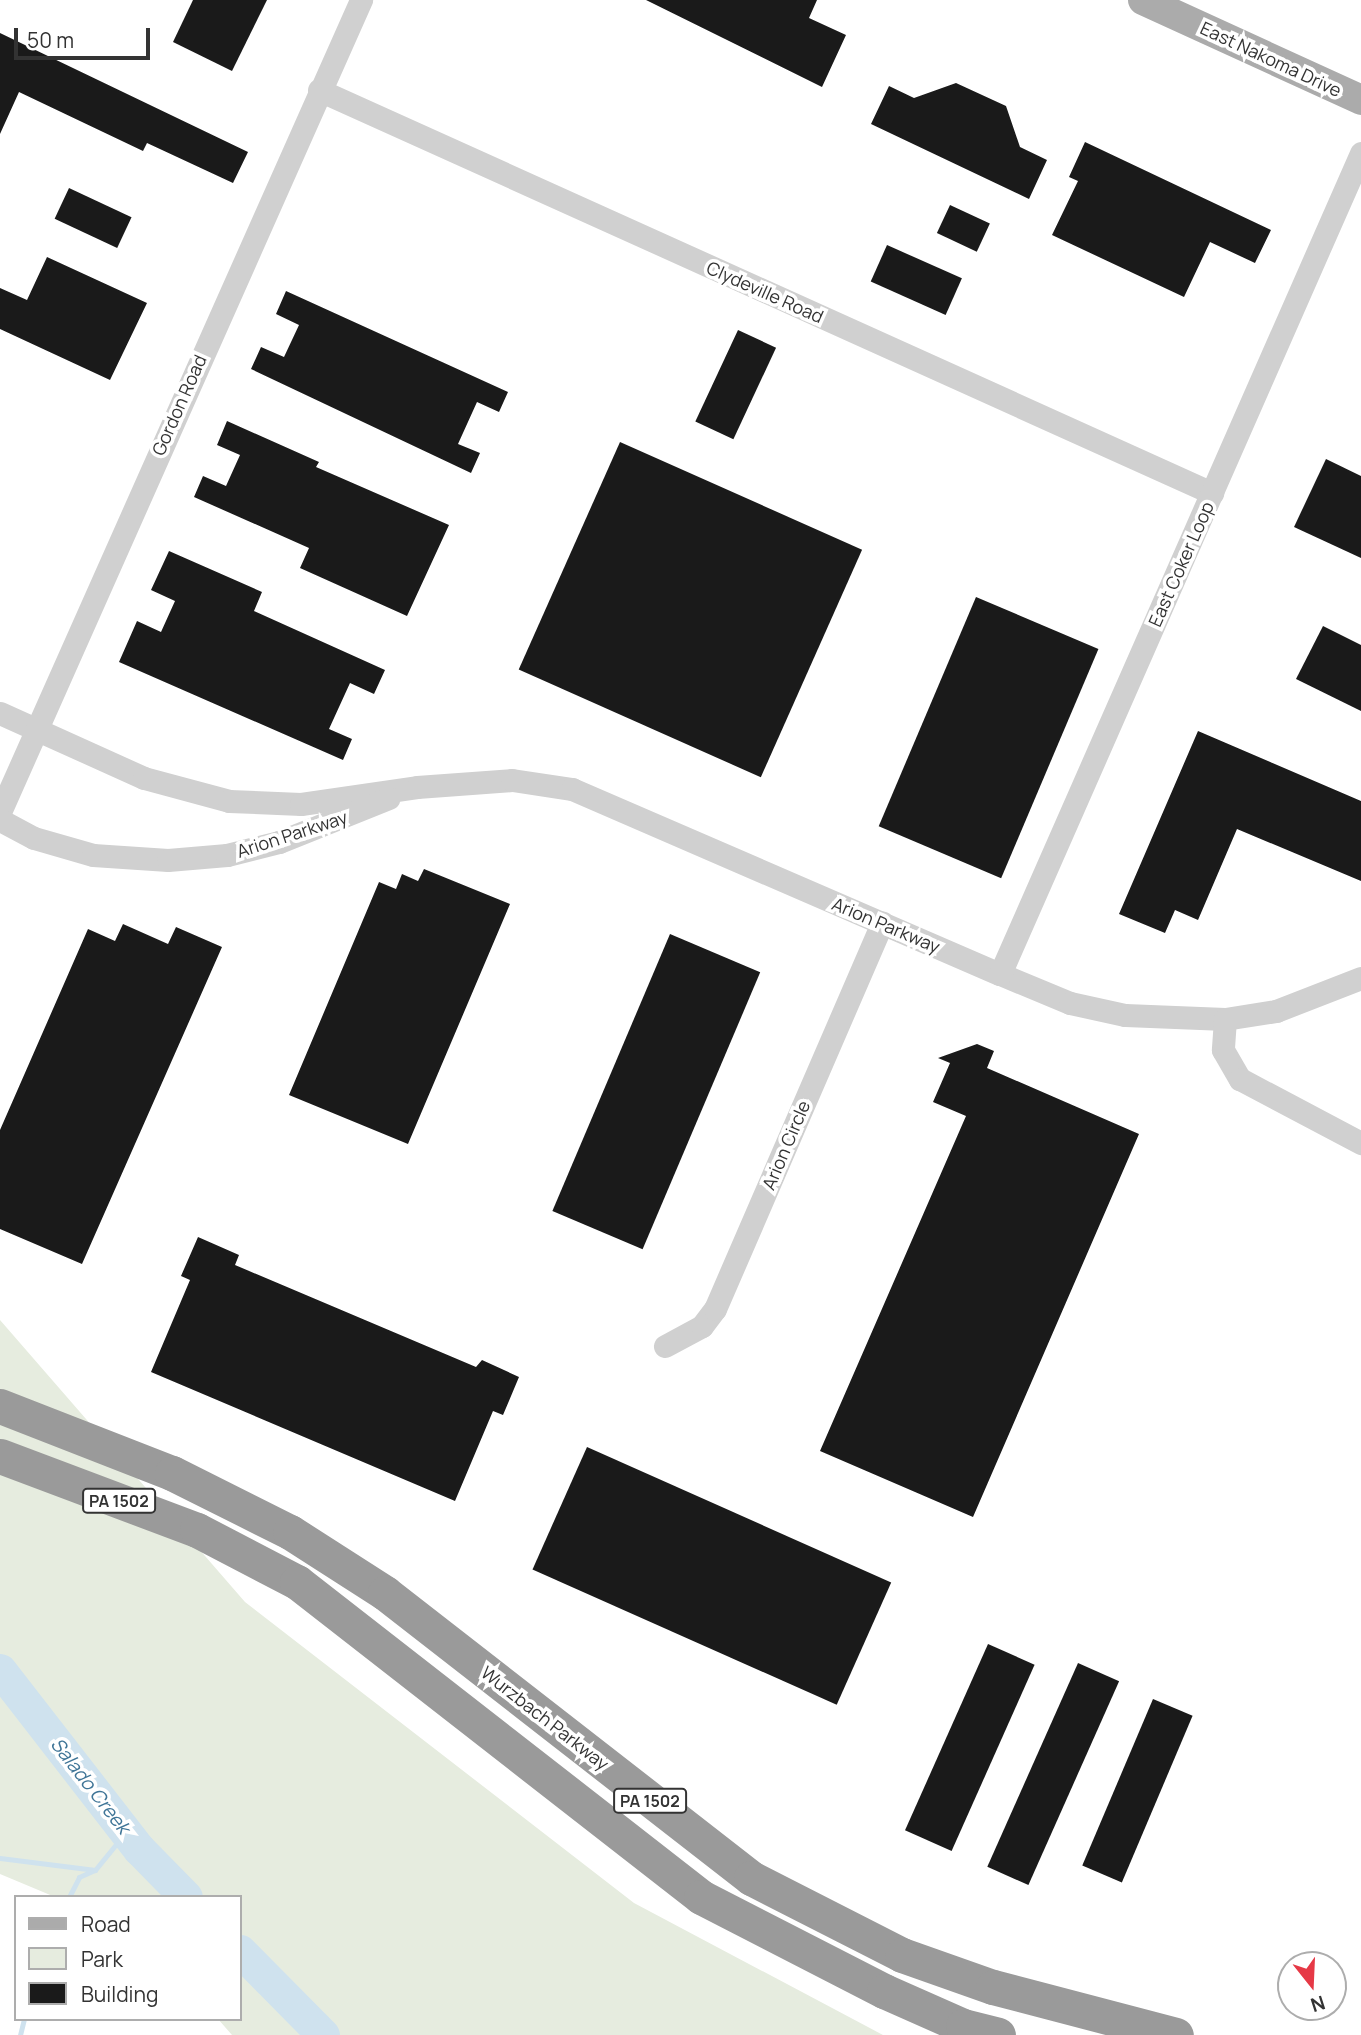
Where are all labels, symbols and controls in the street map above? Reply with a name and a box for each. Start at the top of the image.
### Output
scale bar [18,14,154,58]
street label: East Nakoma Drive [1197,17,1345,101]
text: 50 m [27,26,74,54]
street label: Clydeville Road [703,257,827,327]
street label: Gordon Road [147,351,211,459]
street label: East Coker Loop [1144,498,1218,630]
street label: Arion Parkway [234,806,350,862]
street label: Arion Parkway [829,893,943,957]
street label: Arion Circle [758,1097,814,1193]
road number: PA 1502 [80,1488,158,1513]
street label: Wurzbach Parkway [477,1661,613,1775]
water label: Salado Creek [45,1733,135,1839]
road number: PA 1502 [612,1788,688,1814]
legend [14,1895,242,2021]
text: Road [81,1910,131,1938]
text: Park [81,1945,123,1973]
north arrow [1277,1951,1347,2021]
text: Building [81,1980,158,2008]
text: N [1307,1990,1328,2019]

